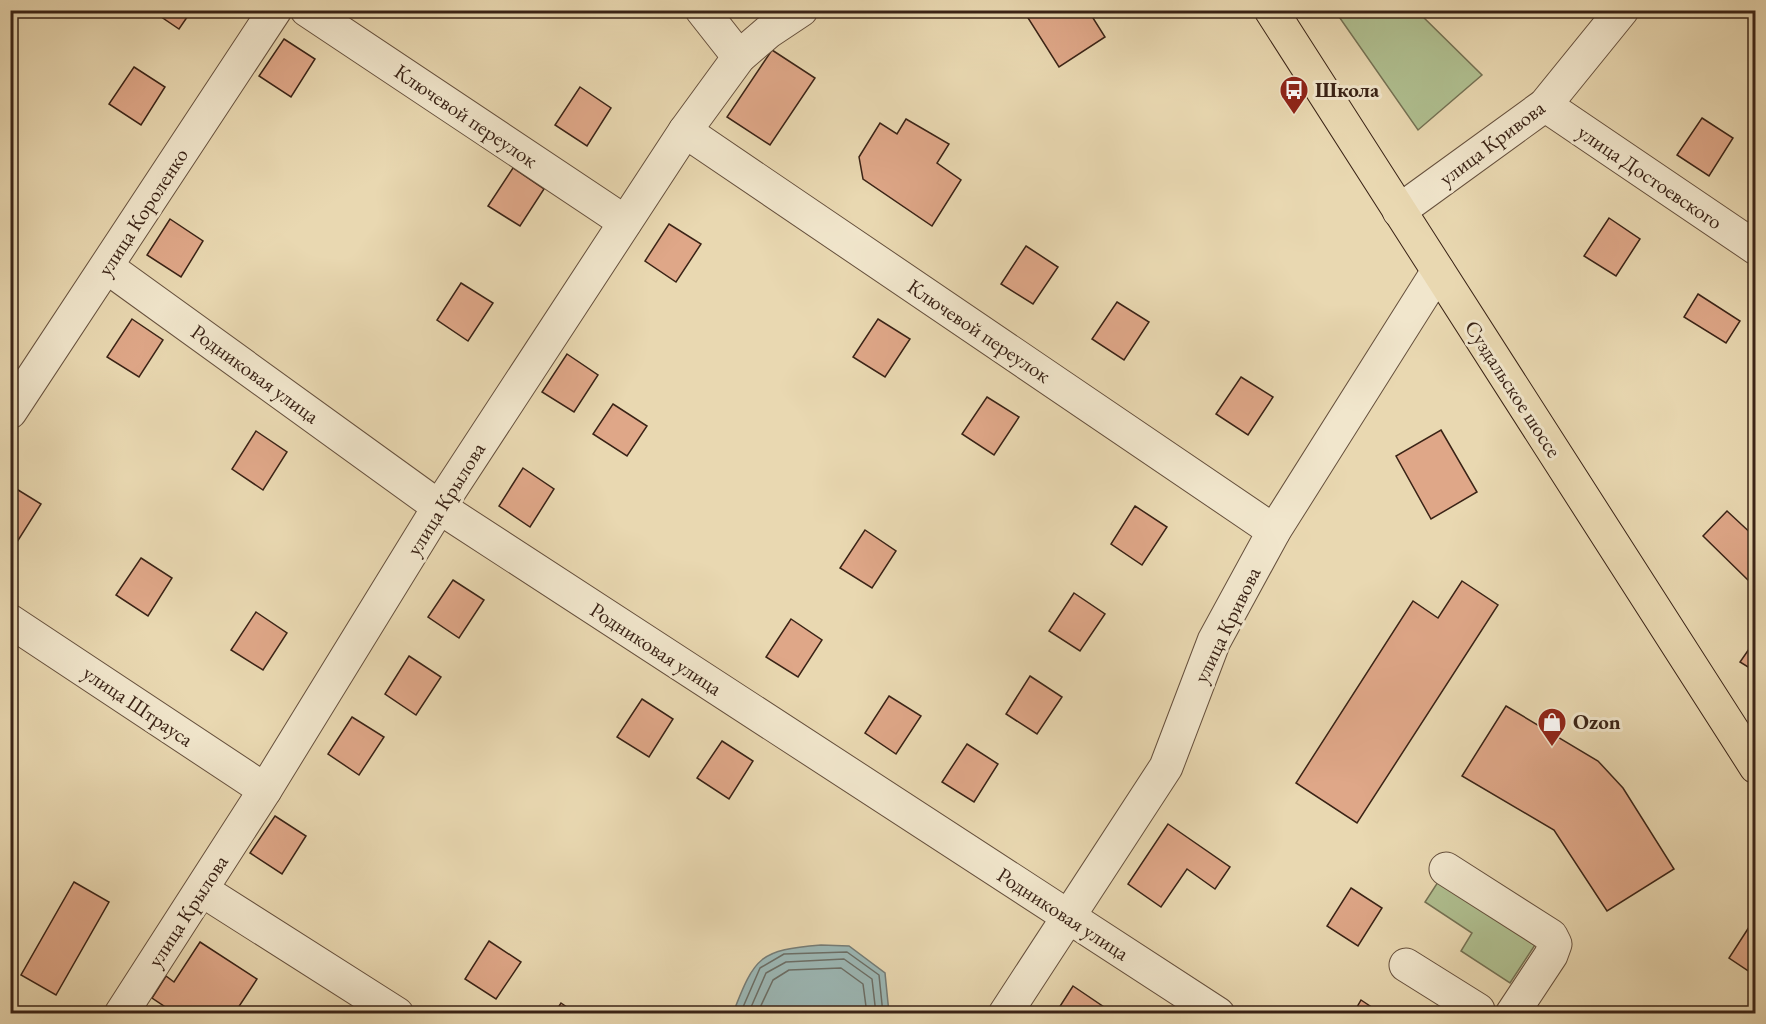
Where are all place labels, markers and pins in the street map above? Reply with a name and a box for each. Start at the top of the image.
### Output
bus stop icon: Школа [1278,74,1310,116]
place label: Школа [1315,76,1380,103]
shop icon: Ozon [1536,706,1568,748]
place label: Ozon [1573,708,1621,735]

